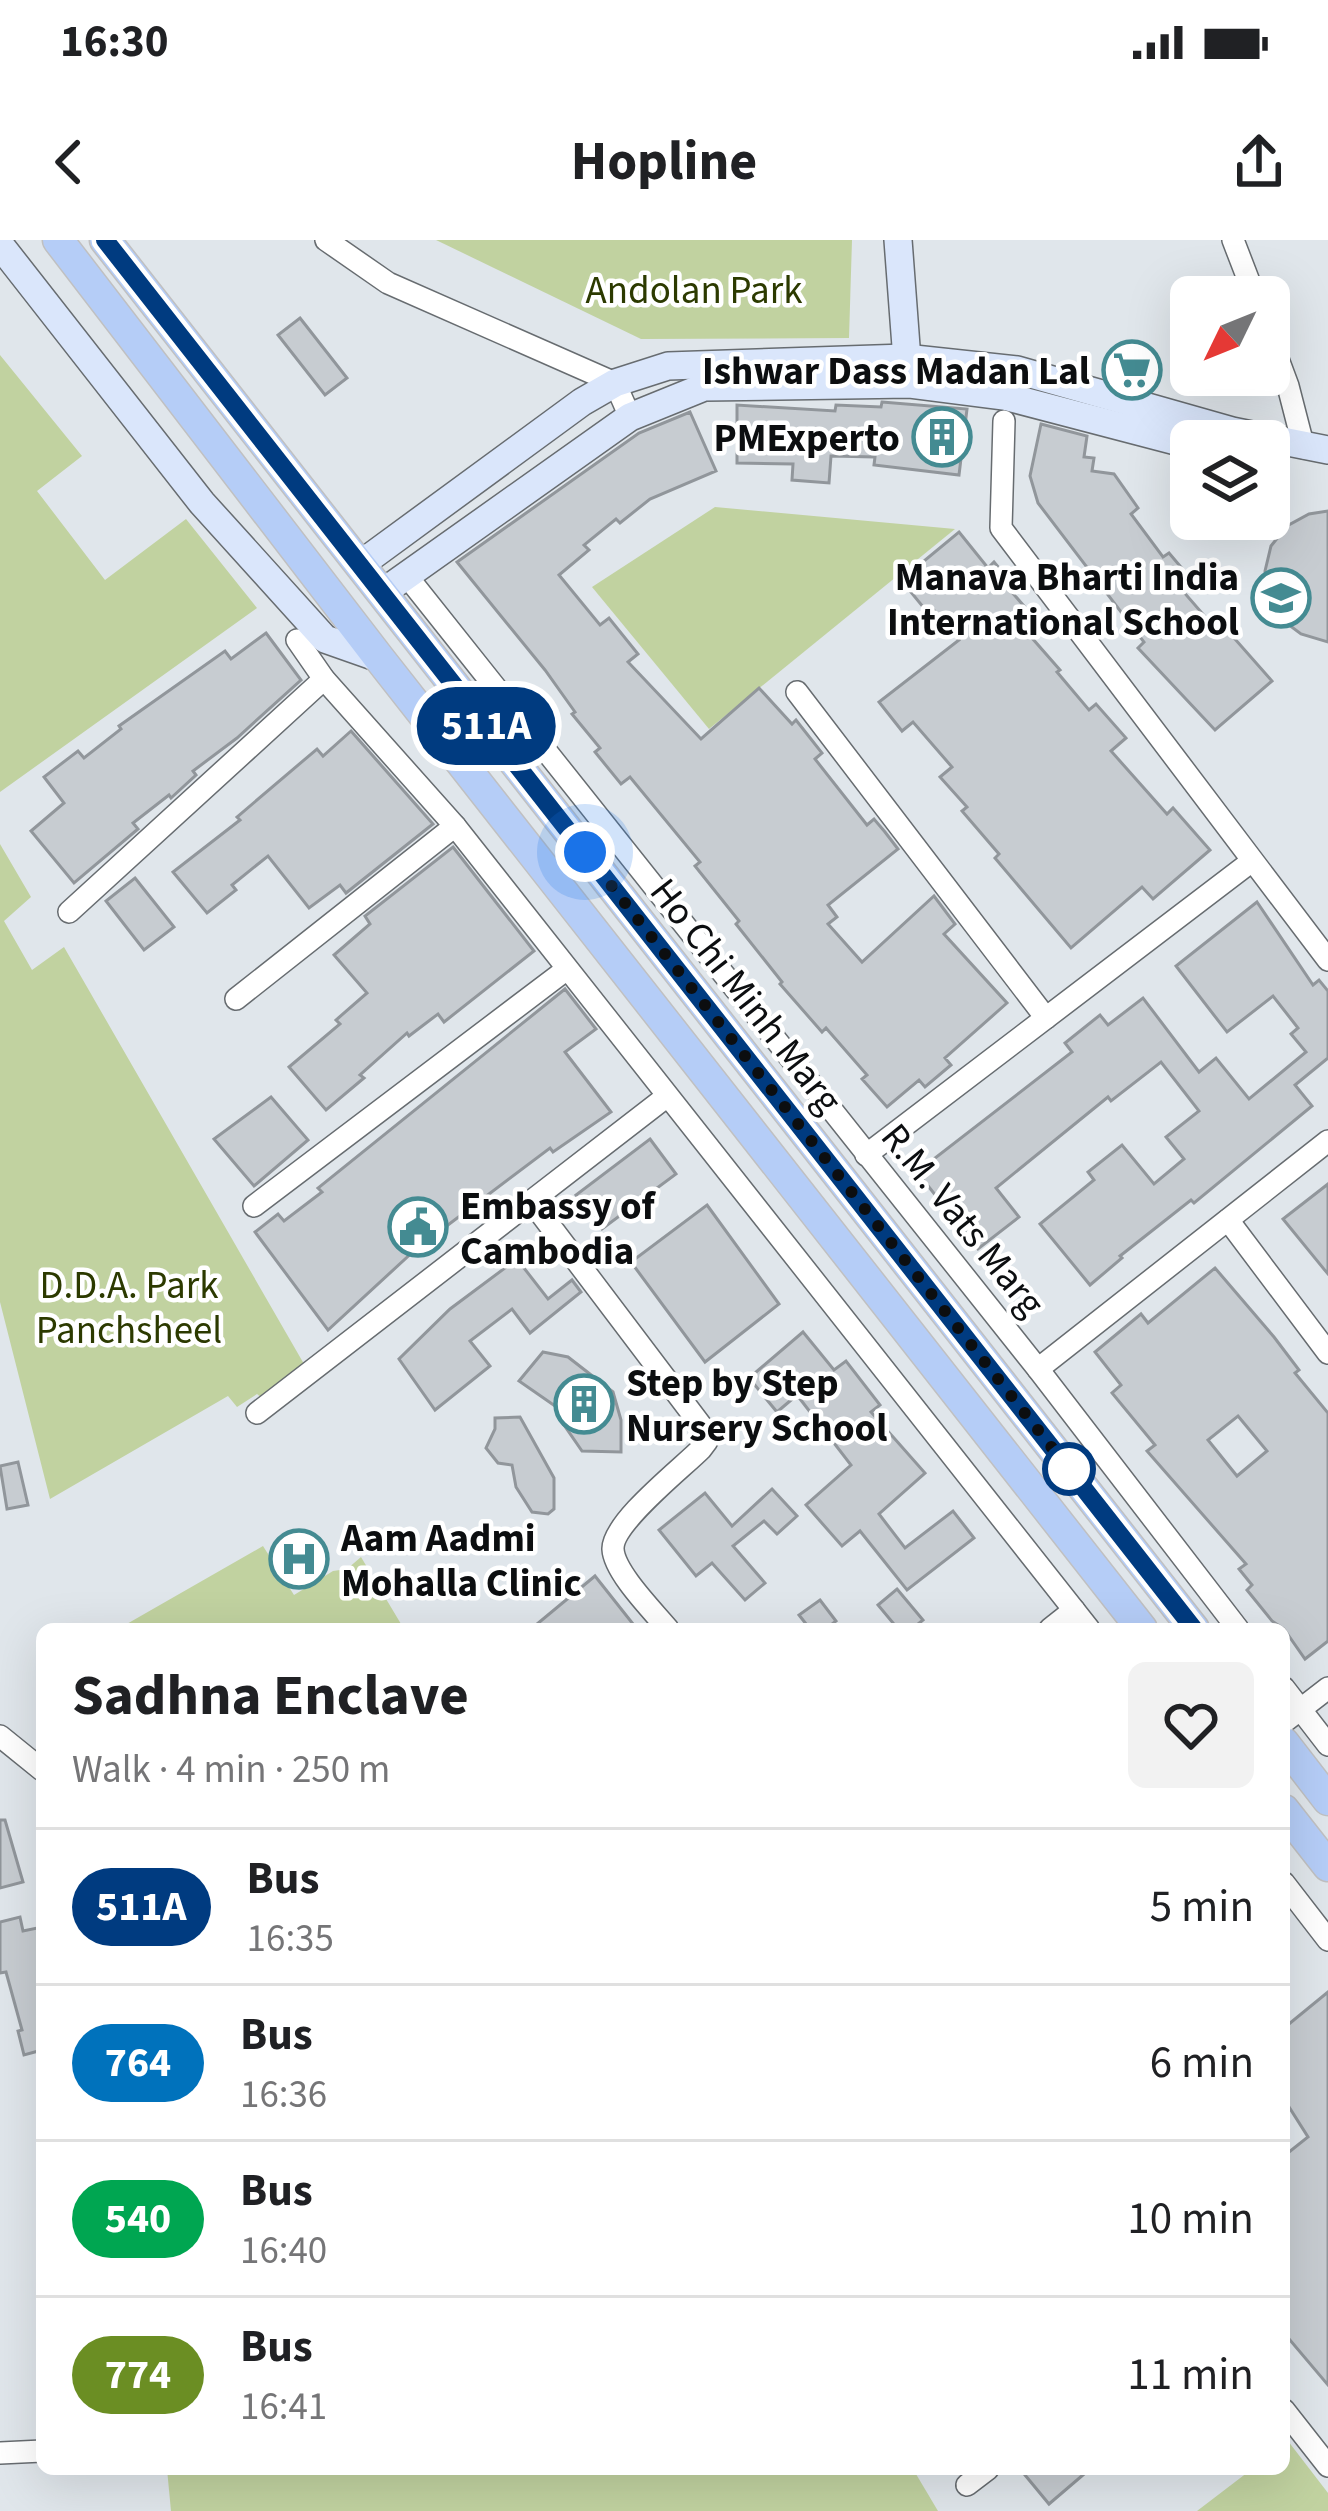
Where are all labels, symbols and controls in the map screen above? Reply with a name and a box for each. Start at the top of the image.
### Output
text: 16:30 [60,10,169,74]
text: Hopline [571,124,757,201]
icon: back [36,129,102,195]
icon: share [1226,129,1292,195]
park label: Andolan Park [586,263,802,319]
north arrow [1170,276,1290,396]
map controls [1170,276,1290,540]
supermarket icon: Ishwar Dass Madan Lal [1101,339,1163,401]
place label: Ishwar Dass Madan Lal [702,344,1090,400]
building icon: PMExperto [911,406,973,468]
place label: PMExperto [713,411,900,467]
button: layers [1170,420,1290,540]
place label: Manava Bharti India International School [887,550,1239,651]
school or university icon: Manava Bharti India International School [1250,567,1312,629]
line badge: 511A [402,687,570,765]
text: 511A [441,696,531,756]
your location [555,822,615,882]
street label: Ho Chi Minh Marg [636,867,855,1126]
street label: R.M. Vats Marg [867,1112,1058,1329]
place label: Embassy of Cambodia [460,1179,656,1280]
public building icon: Embassy of Cambodia [387,1196,449,1258]
park label: D.D.A. Park Panchsheel [36,1258,222,1359]
place label: Step by Step Nursery School [626,1356,887,1457]
building icon: Step by Step Nursery School [553,1373,615,1435]
unlabelled marker [1044,1444,1094,1494]
place label: Aam Aadmi Mohalla Clinic [340,1511,582,1612]
hospital icon: Aam Aadmi Mohalla Clinic [268,1528,330,1590]
text: Sadhna Enclave [72,1656,469,1737]
button: heart [1128,1662,1254,1788]
text: Walk · 4 min · 250 m [72,1742,390,1798]
text: Bus [247,1847,319,1911]
text: 5 min [1150,1875,1254,1939]
text: 511A [96,1877,187,1937]
text: 16:35 [247,1911,334,1967]
text: Bus [240,2003,313,2067]
text: 6 min [1150,2031,1254,2095]
text: 764 [105,2033,171,2093]
text: 16:36 [240,2067,327,2123]
text: Bus [240,2159,313,2223]
text: 10 min [1127,2187,1254,2251]
text: 540 [105,2189,171,2249]
text: 16:40 [240,2223,327,2279]
text: Bus [240,2315,313,2379]
text: 11 min [1127,2343,1254,2407]
text: 774 [105,2345,171,2405]
text: 16:41 [240,2379,327,2435]

